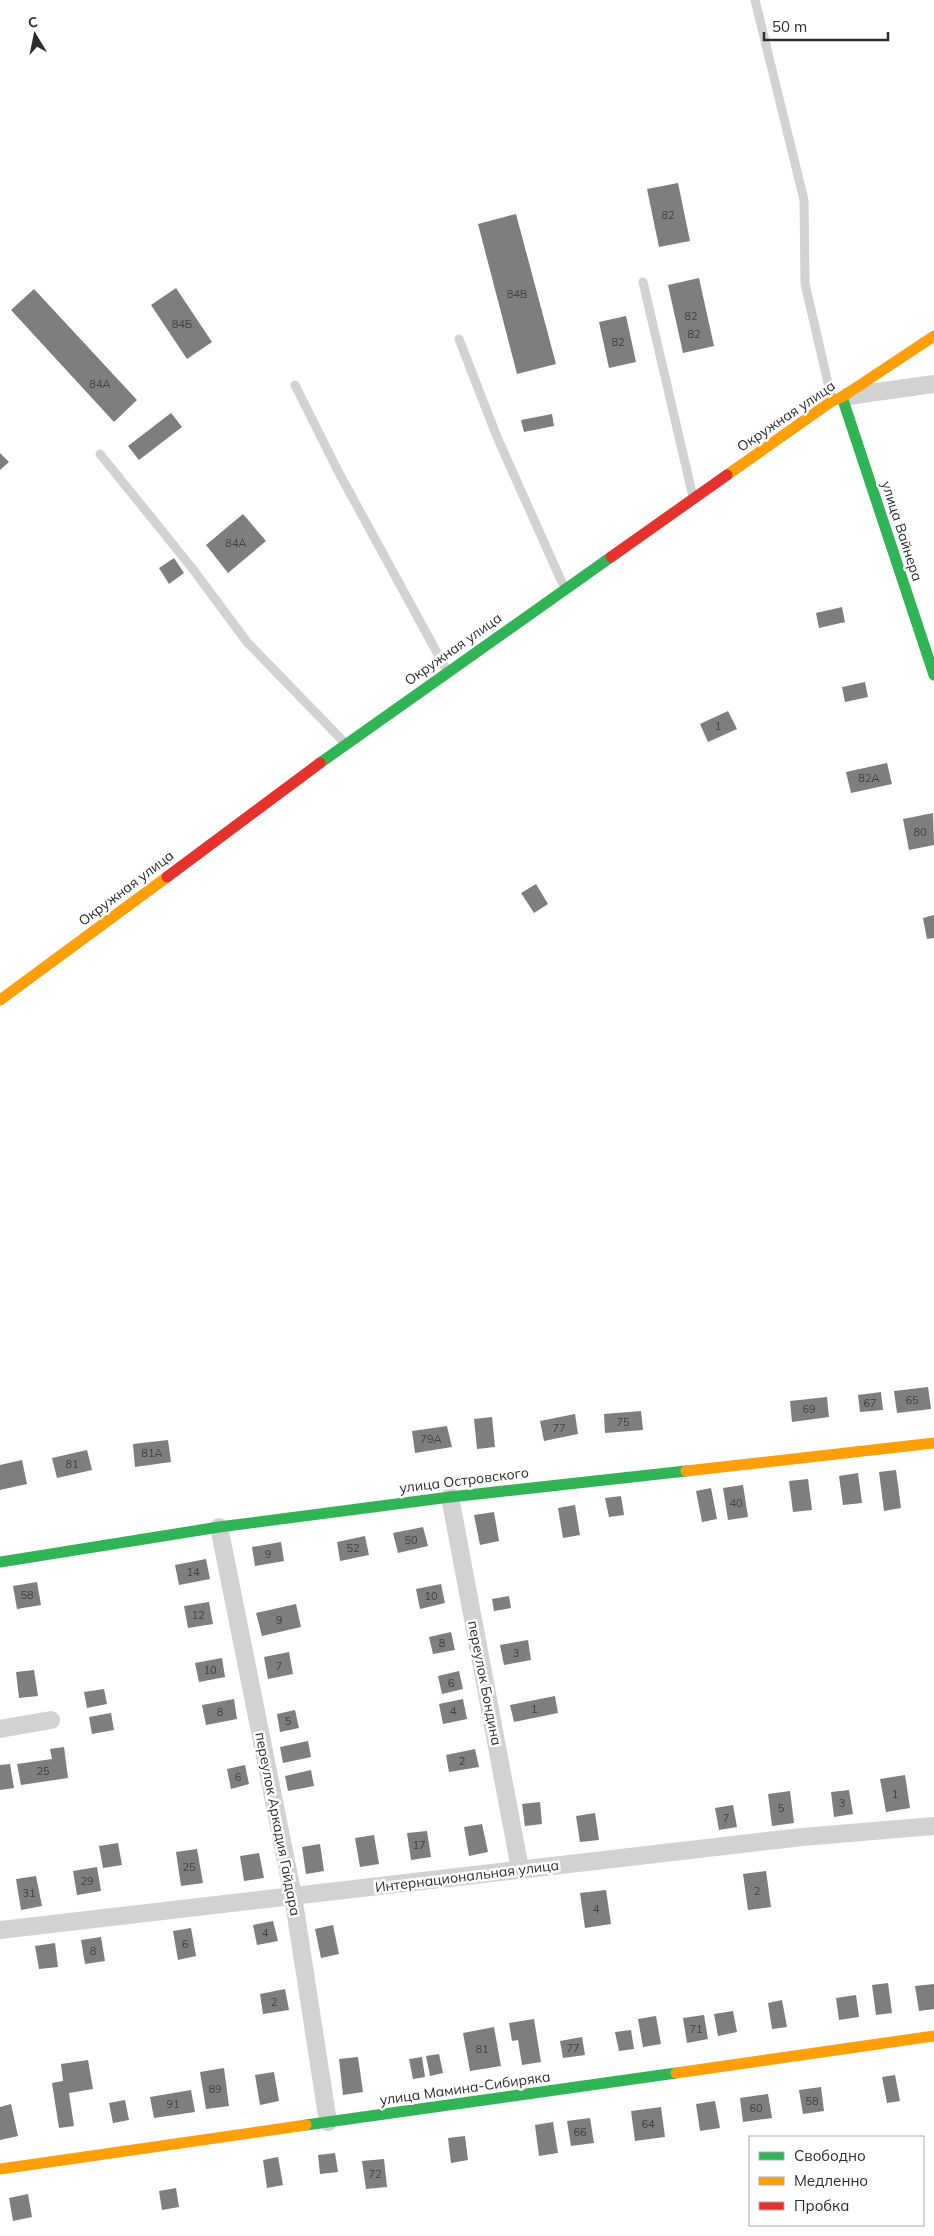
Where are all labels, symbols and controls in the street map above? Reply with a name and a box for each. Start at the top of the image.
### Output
north arrow [10,10,60,60]
scale bar [764,10,888,42]
text: С [26,13,39,32]
text: 50 m [772,17,807,36]
house number: 82 [661,208,675,222]
house number: 84В [507,287,527,301]
house number: 82 [684,309,698,323]
house number: 84Б [172,317,192,331]
house number: 82 [687,327,701,341]
house number: 82 [611,335,625,349]
street label: Окружная улица [733,376,839,456]
house number: 84А [89,377,111,391]
street label: улица Вайнера [877,479,927,583]
house number: 84А [225,536,247,550]
street label: Окружная улица [401,609,505,689]
house number: 1 [715,719,721,733]
house number: 82А [858,771,880,785]
house number: 80 [913,825,927,839]
street label: Окружная улица [75,846,177,930]
house number: 65 [905,1393,919,1407]
house number: 67 [863,1396,877,1410]
house number: 69 [802,1402,816,1416]
house number: 75 [616,1415,630,1429]
house number: 77 [552,1421,566,1435]
house number: 79А [420,1432,442,1446]
house number: 81А [141,1446,163,1460]
house number: 81 [65,1457,79,1471]
street label: улица Островского [398,1463,530,1497]
house number: 40 [729,1496,743,1510]
house number: 50 [404,1533,418,1547]
house number: 52 [346,1541,360,1555]
house number: 9 [265,1547,271,1561]
house number: 14 [186,1565,200,1579]
house number: 58 [20,1588,34,1602]
house number: 10 [424,1589,438,1603]
house number: 12 [191,1608,205,1622]
house number: 9 [276,1613,282,1627]
street label: переулок Бондина [464,1619,506,1747]
house number: 8 [439,1636,446,1650]
house number: 3 [513,1646,519,1660]
house number: 7 [276,1659,282,1673]
house number: 10 [203,1663,217,1677]
house number: 6 [448,1676,455,1690]
house number: 1 [531,1702,537,1716]
house number: 4 [450,1704,457,1718]
house number: 8 [217,1705,224,1719]
house number: 5 [285,1714,292,1728]
street label: переулок Аркадия Гайдара [251,1731,305,1917]
house number: 2 [459,1754,466,1768]
house number: 25 [36,1764,50,1778]
house number: 6 [235,1770,242,1784]
house number: 1 [892,1787,898,1801]
house number: 3 [839,1796,845,1810]
house number: 5 [778,1801,785,1815]
house number: 7 [723,1811,729,1825]
house number: 17 [412,1838,426,1852]
street label: Интернациональная улица [374,1856,560,1896]
house number: 25 [182,1860,196,1874]
house number: 29 [80,1874,94,1888]
house number: 2 [754,1884,761,1898]
house number: 31 [22,1886,36,1900]
house number: 4 [593,1902,600,1916]
house number: 4 [262,1926,269,1940]
house number: 6 [182,1937,189,1951]
house number: 8 [90,1944,97,1958]
house number: 2 [271,1995,278,2009]
house number: 71 [689,2022,703,2036]
house number: 77 [566,2041,580,2055]
house number: 81 [475,2042,489,2056]
street label: улица Мамина-Сибиряка [378,2067,552,2109]
house number: 89 [208,2082,222,2096]
house number: 58 [805,2094,819,2108]
house number: 91 [166,2097,180,2111]
house number: 60 [749,2101,763,2115]
house number: 64 [641,2117,655,2131]
house number: 66 [573,2125,587,2139]
legend [749,2136,924,2226]
text: Свободно [794,2146,866,2165]
house number: 72 [368,2167,382,2181]
text: Медленно [794,2171,868,2190]
text: Пробка [794,2196,849,2215]

